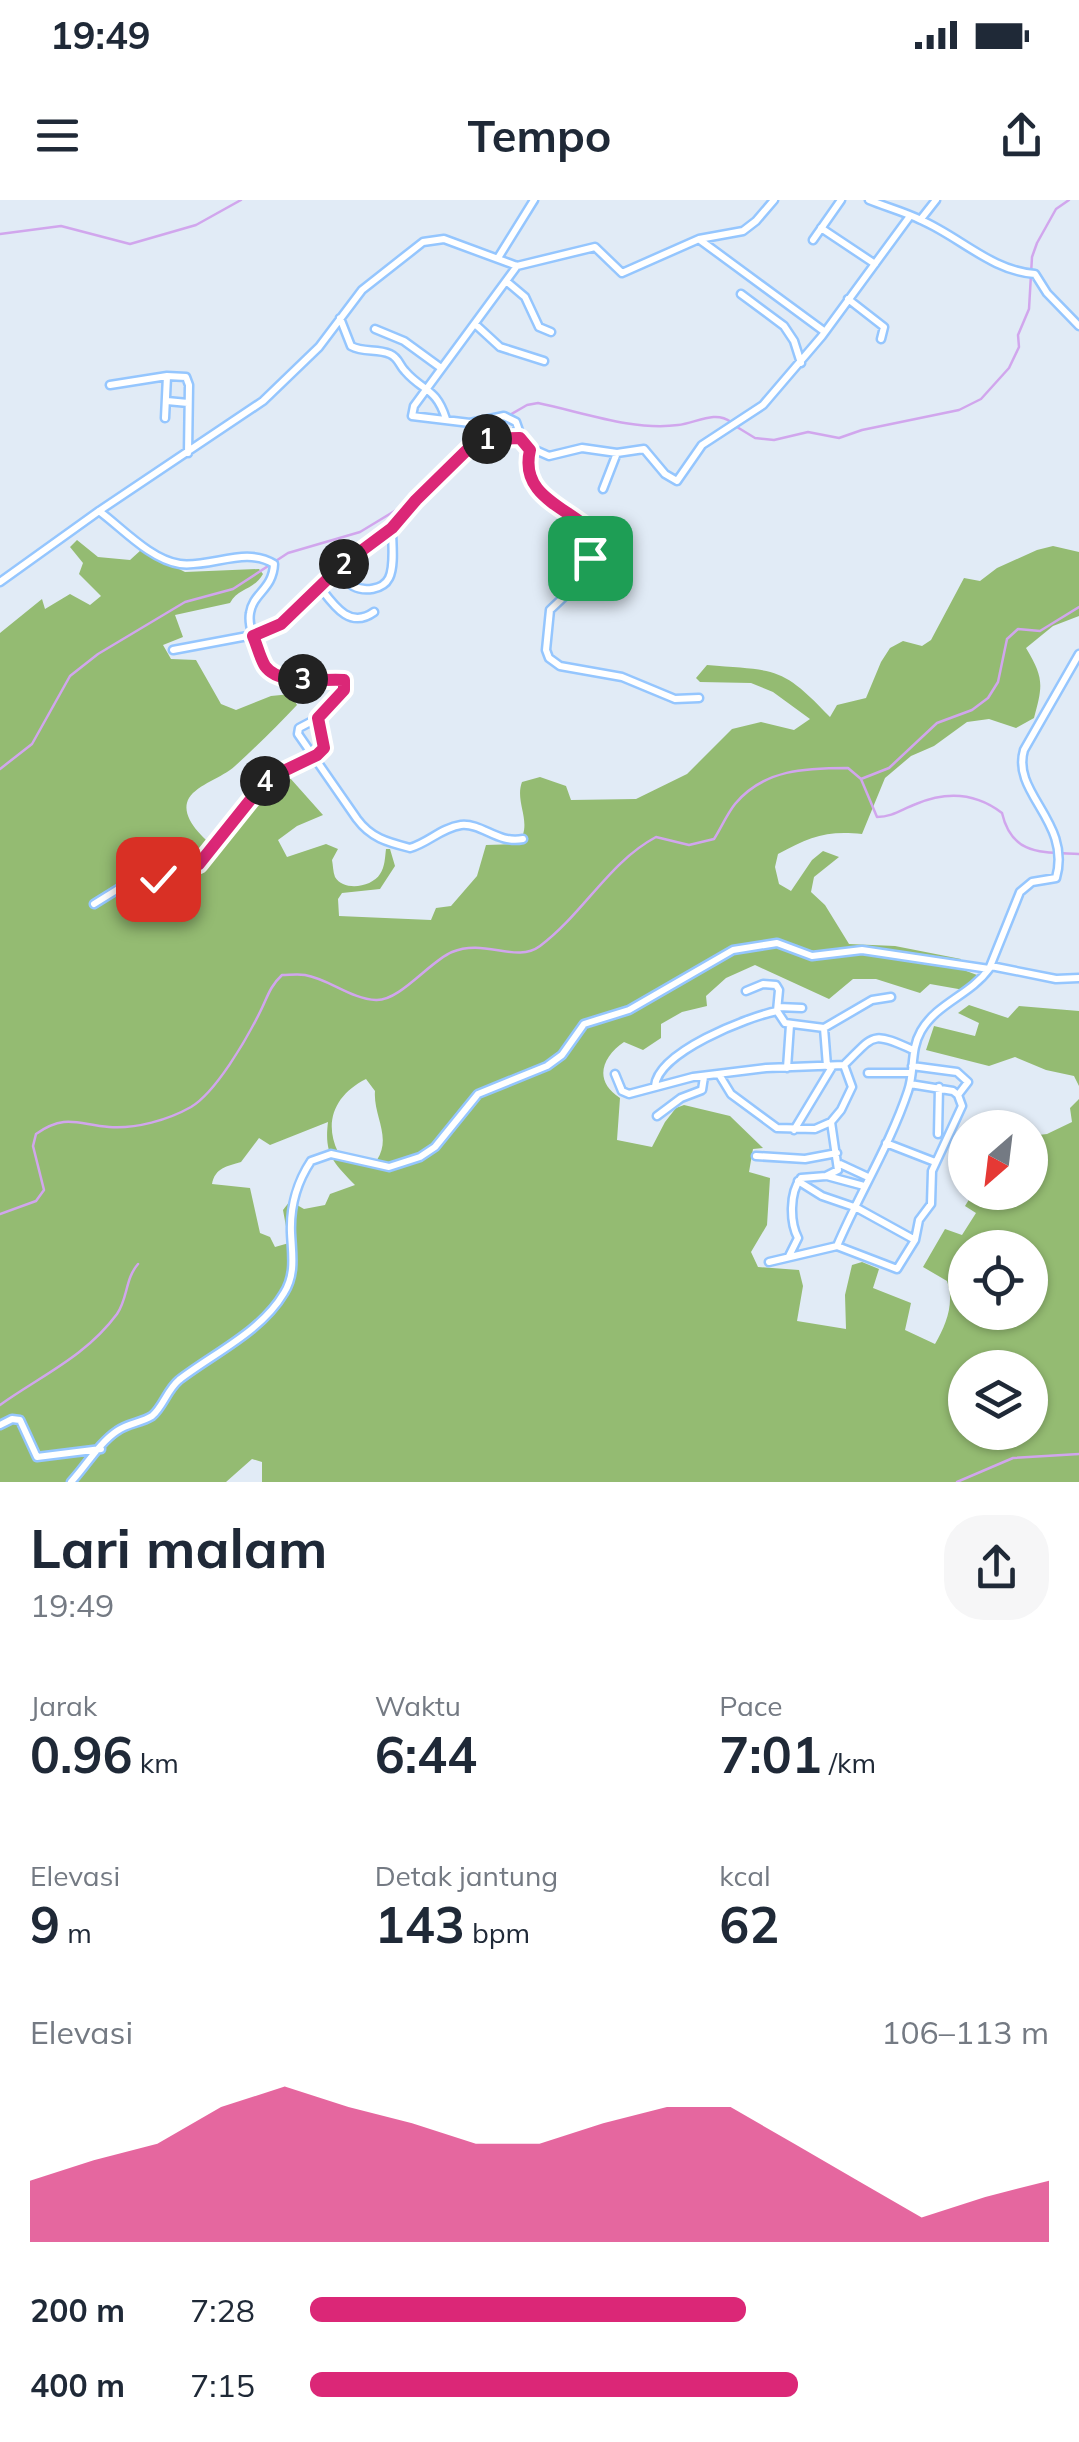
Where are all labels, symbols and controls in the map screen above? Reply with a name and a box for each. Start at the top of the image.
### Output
text: 19:49 [50,11,151,59]
text: Tempo [467,107,612,163]
icon: menu [30,108,85,163]
icon: share [994,108,1049,163]
pin: 1 [462,414,512,464]
text: 1 [479,421,495,456]
pin [548,516,633,601]
icon: arrive [563,531,618,586]
pin: 2 [319,539,369,589]
text: 2 [336,546,352,581]
pin: 3 [278,654,328,704]
text: 3 [295,661,311,696]
pin: 4 [240,756,290,806]
text: 4 [257,763,273,798]
pin [116,837,201,922]
icon: check [131,852,186,907]
north arrow [948,1110,1048,1210]
map controls [948,1110,1048,1450]
button: locate [948,1230,1048,1330]
button: layers [948,1350,1048,1450]
text: Lari malam [30,1513,327,1582]
button: share [944,1515,1049,1620]
text: 19:49 [30,1585,114,1625]
text: Jarak [30,1688,97,1723]
text: Waktu [375,1688,461,1723]
text: Pace [719,1688,783,1723]
text: 0.96 [30,1723,132,1786]
text: 6:44 [375,1723,477,1786]
text: 7:01 [719,1723,822,1786]
text: km [132,1745,179,1780]
text: /km [822,1745,876,1780]
text: Elevasi [30,1858,120,1893]
text: Detak jantung [375,1858,558,1893]
text: kcal [719,1858,771,1893]
text: 9 [30,1893,60,1956]
text: 143 [375,1893,465,1956]
text: 62 [719,1893,779,1956]
text: m [60,1915,92,1950]
text: bpm [465,1915,530,1950]
text: Elevasi [30,2012,133,2052]
text: 106–113 m [881,2012,1049,2052]
text: 200 m [30,2290,125,2330]
text: 7:28 [190,2290,255,2330]
text: 400 m [30,2365,125,2405]
text: 7:15 [190,2365,255,2405]

